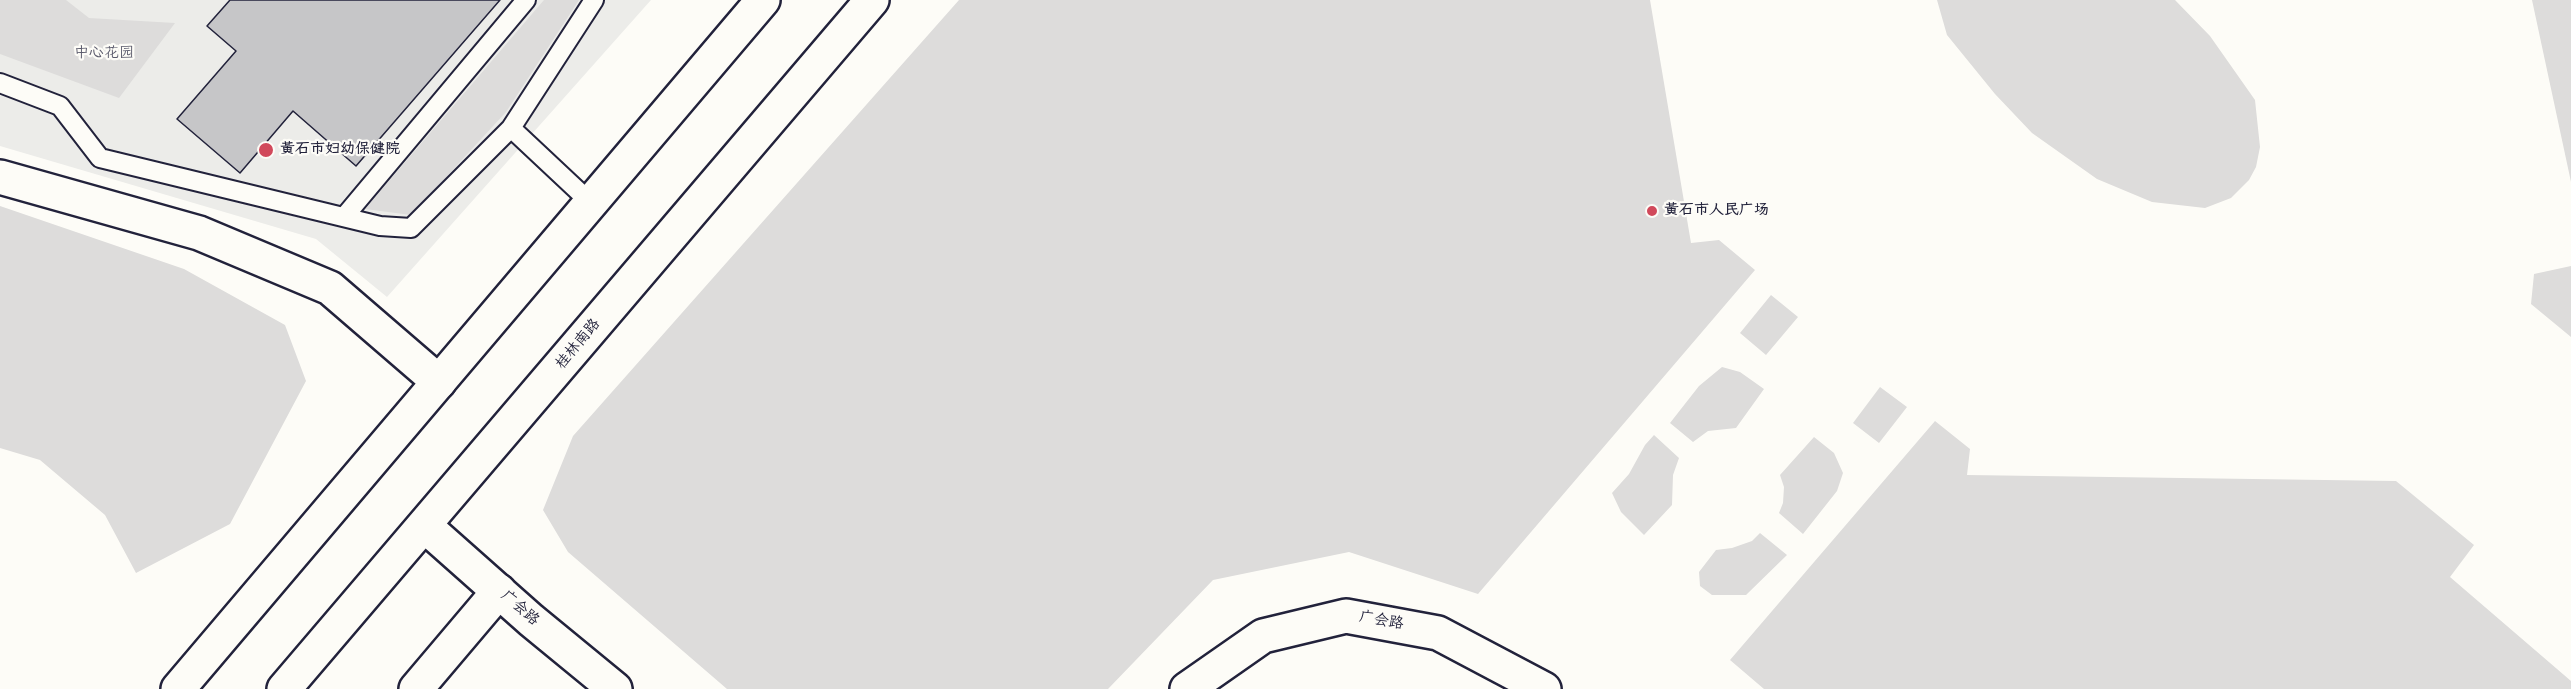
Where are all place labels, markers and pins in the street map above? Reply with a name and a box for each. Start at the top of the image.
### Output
marker: 黄石市妇幼保健院 [257,141,275,159]
place label: 黄石市妇幼保健院 [280,141,400,159]
place label: 黄石市人民广场 [1664,202,1769,220]
marker: 黄石市人民广场 [1645,204,1659,218]

